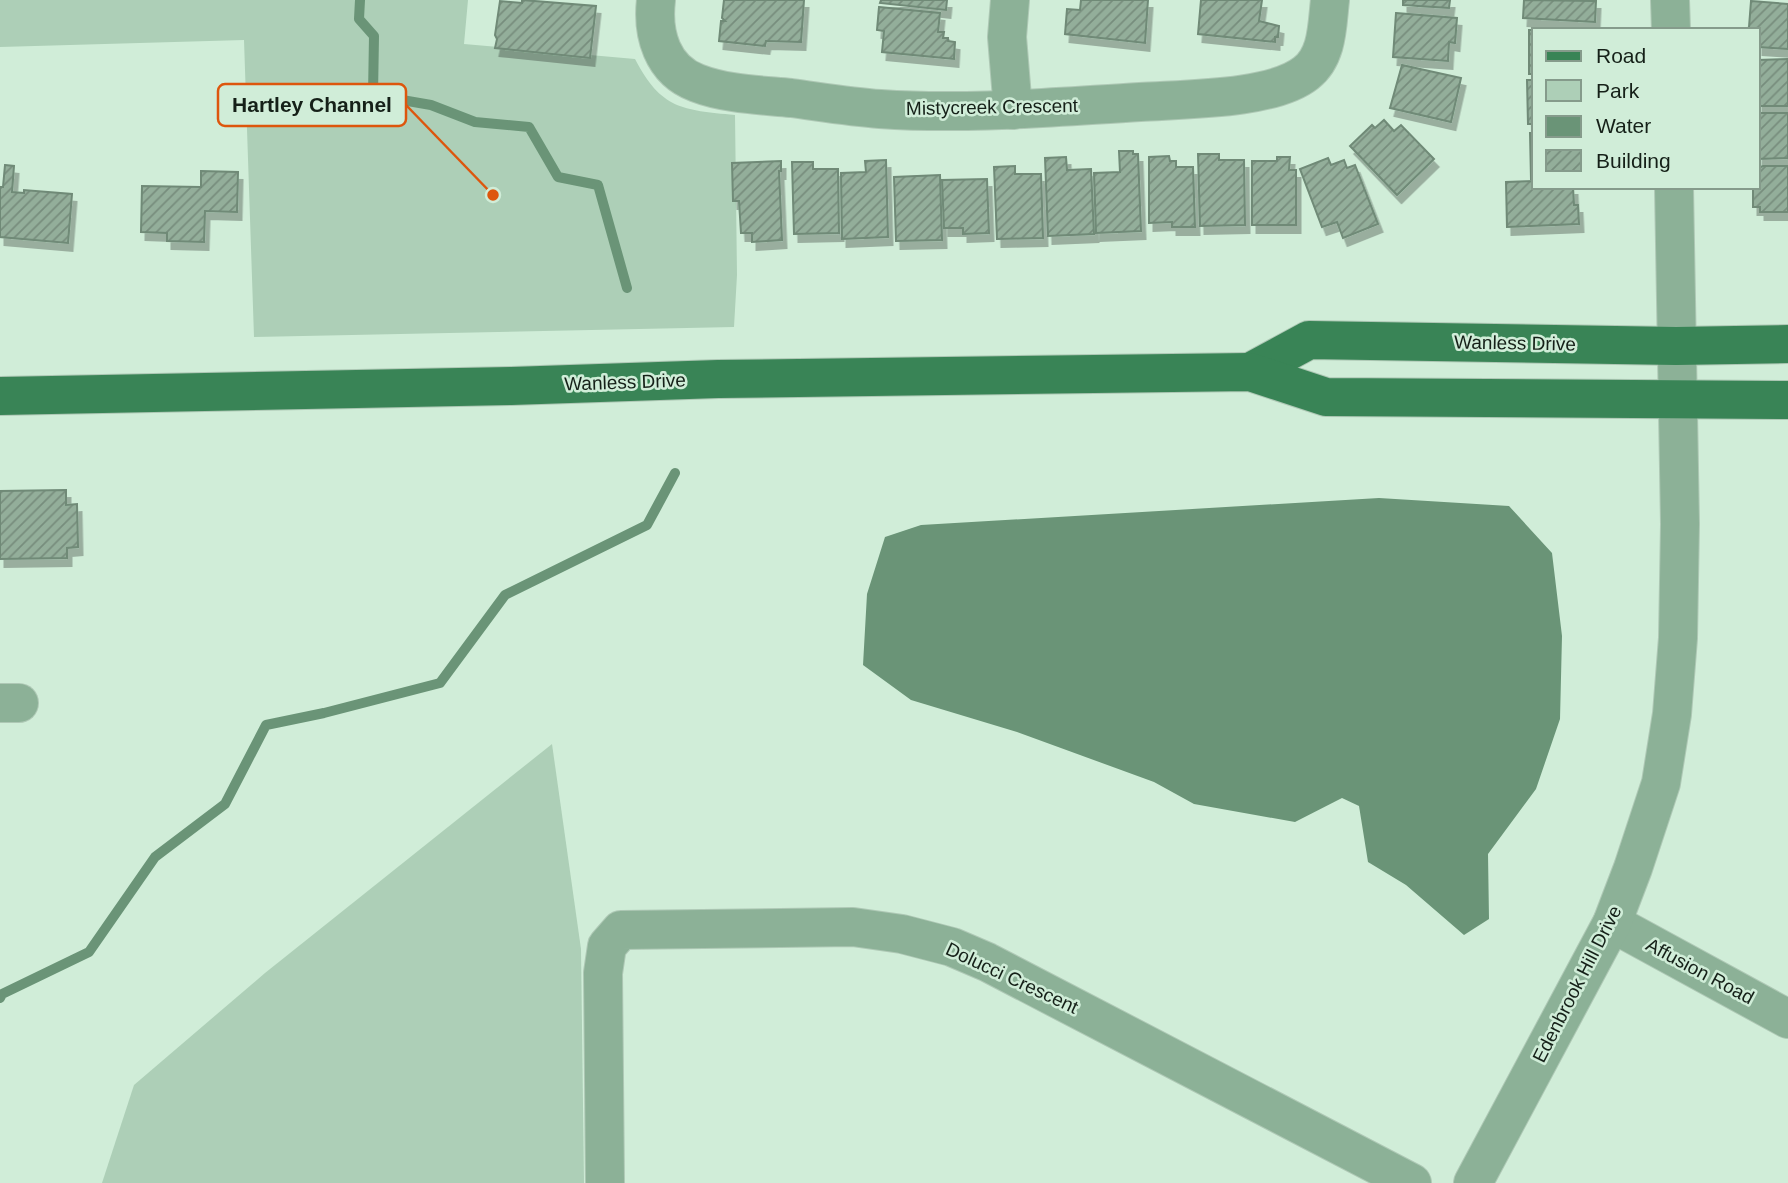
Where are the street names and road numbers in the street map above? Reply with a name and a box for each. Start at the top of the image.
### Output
street label: Mistycreek Crescent [906,95,1079,119]
street label: Wanless Drive [1454,331,1576,355]
street label: Wanless Drive [564,369,686,395]
street label: Edenbrook Hill Drive [1528,902,1626,1066]
street label: Affusion Road [1643,934,1757,1008]
street label: Dolucci Crescent [942,938,1082,1018]

